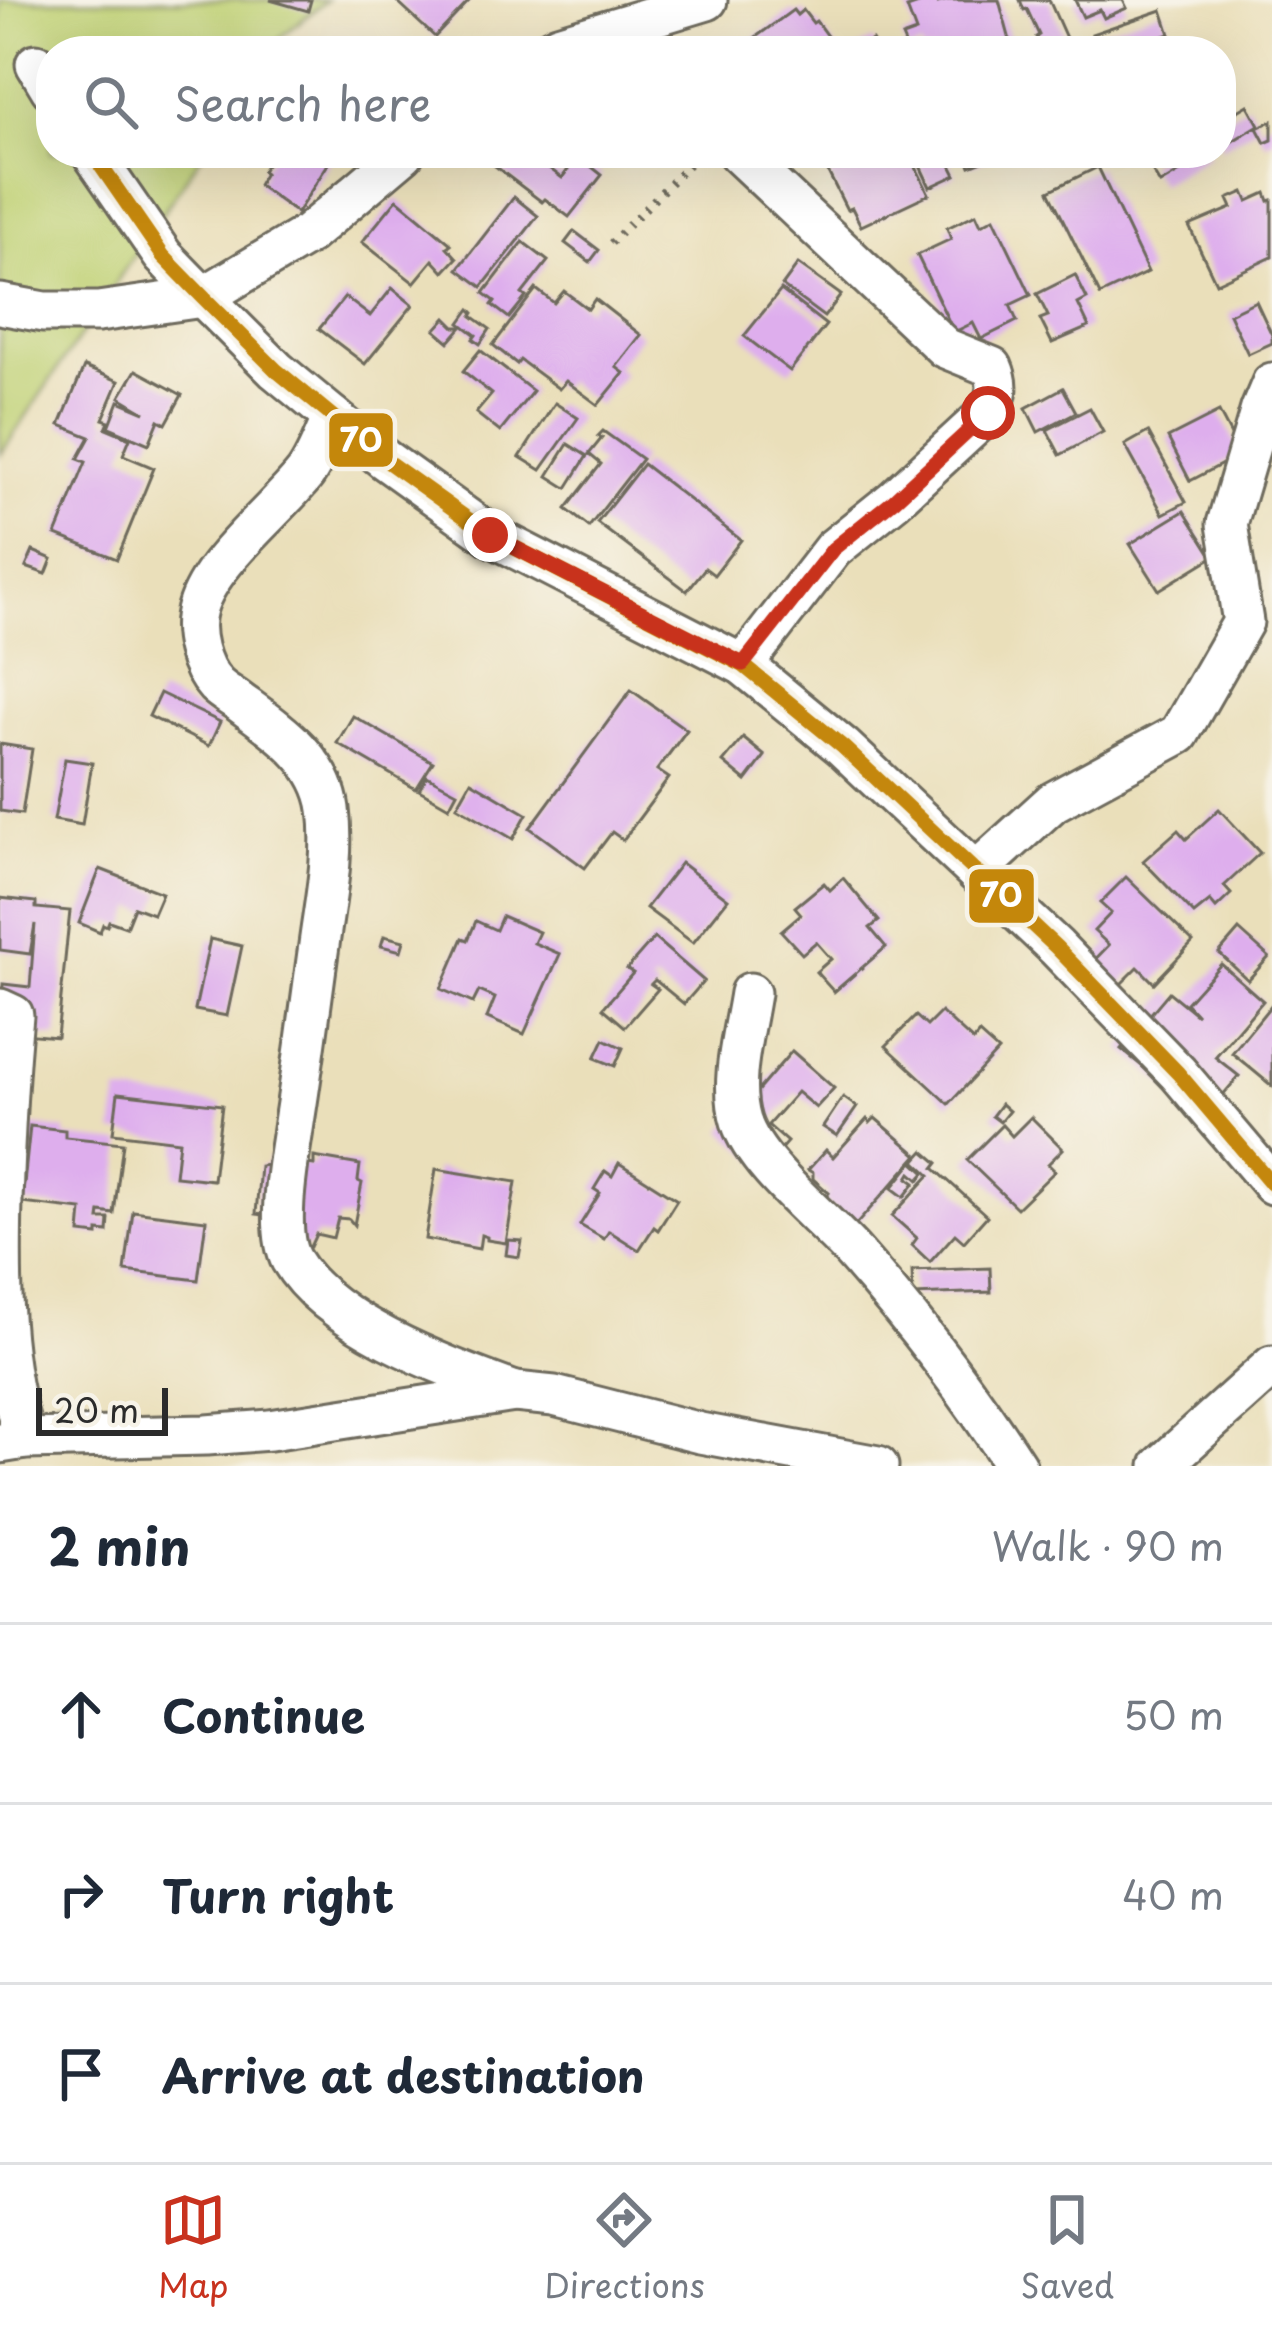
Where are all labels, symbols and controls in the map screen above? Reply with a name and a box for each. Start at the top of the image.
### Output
search box [36,36,1236,168]
text: Search here [174,68,431,136]
icon: search [78,69,144,135]
route start [961,386,1015,440]
line badge: 70 [327,411,395,469]
text: 70 [340,413,382,463]
route end [463,508,517,562]
line badge: 70 [967,867,1036,925]
text: 70 [980,868,1022,918]
scale bar [36,1382,168,1435]
text: 20 m [54,1384,139,1434]
text: 2 min [48,1506,190,1583]
text: Walk · 90 m [992,1515,1224,1574]
text: Continue [162,1680,365,1748]
icon: ahead [48,1681,114,1747]
text: 50 m [1123,1684,1224,1743]
text: Turn right [162,1860,394,1928]
icon: right [48,1861,114,1927]
text: 40 m [1122,1864,1224,1923]
text: Arrive at destination [162,2040,645,2108]
icon: arrive [48,2041,114,2107]
tab: Map [158,2187,228,2309]
tab: Directions [544,2187,705,2309]
tab: Saved [1020,2187,1114,2309]

